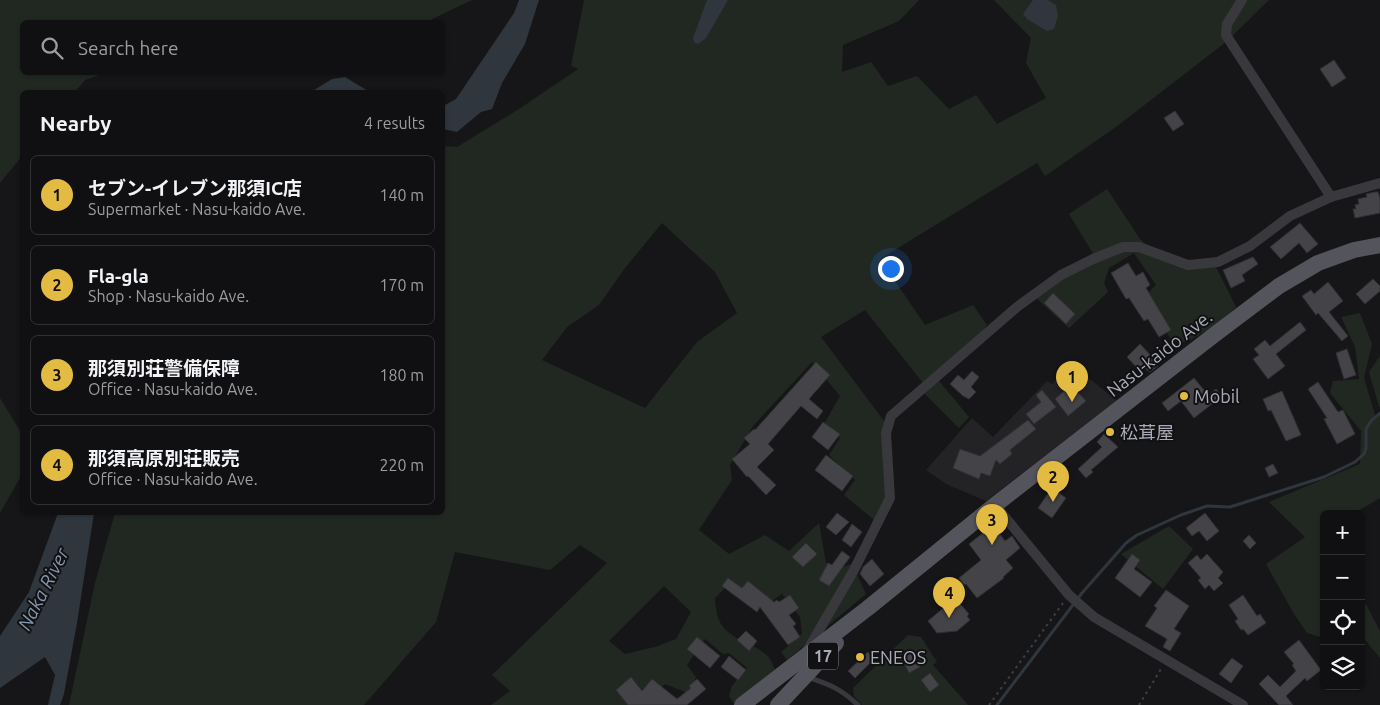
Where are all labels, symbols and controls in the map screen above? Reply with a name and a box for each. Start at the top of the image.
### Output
search box [20,20,445,75]
icon: search [38,34,66,62]
text: Search here [78,37,178,59]
text: Nearby [40,111,111,135]
text: 4 results [364,114,425,132]
text: セブン-イレブン那須IC店 [88,177,302,199]
text: 1 [52,186,62,204]
text: 140 m [379,186,424,204]
text: Supermarket · Nasu-kaido Ave. [88,200,306,218]
your location [878,256,904,282]
text: Fla-gla [88,265,149,287]
text: 2 [52,276,62,294]
text: 170 m [379,276,424,294]
text: Shop · Nasu-kaido Ave. [88,287,249,305]
street label: Nasu-kaido Ave. [1102,306,1216,400]
text: 那須別荘警備保障 [88,357,240,379]
pin: 1 [1056,361,1088,402]
text: 3 [52,366,62,384]
text: 180 m [379,366,424,384]
text: Office · Nasu-kaido Ave. [88,380,258,398]
place label: Mobil [1194,386,1240,406]
marker: Mobil [1178,390,1190,402]
place label: 松茸屋 [1120,422,1174,442]
marker: 松茸屋 [1104,426,1116,438]
text: 那須高原別荘販売 [88,447,240,469]
text: 4 [52,456,62,474]
text: 220 m [379,456,424,474]
pin: 2 [1037,461,1069,502]
text: Office · Nasu-kaido Ave. [88,470,258,488]
pin: 3 [976,504,1008,545]
map controls [1320,510,1365,690]
button: + [1320,510,1365,555]
water label: Naka River [13,543,73,634]
button: − [1320,555,1365,600]
pin: 4 [933,577,965,618]
button: locate [1320,600,1365,645]
road number: 17 [808,642,838,669]
button: layers [1320,645,1365,690]
place label: ENEOS [870,647,926,667]
marker: ENEOS [854,651,866,663]

